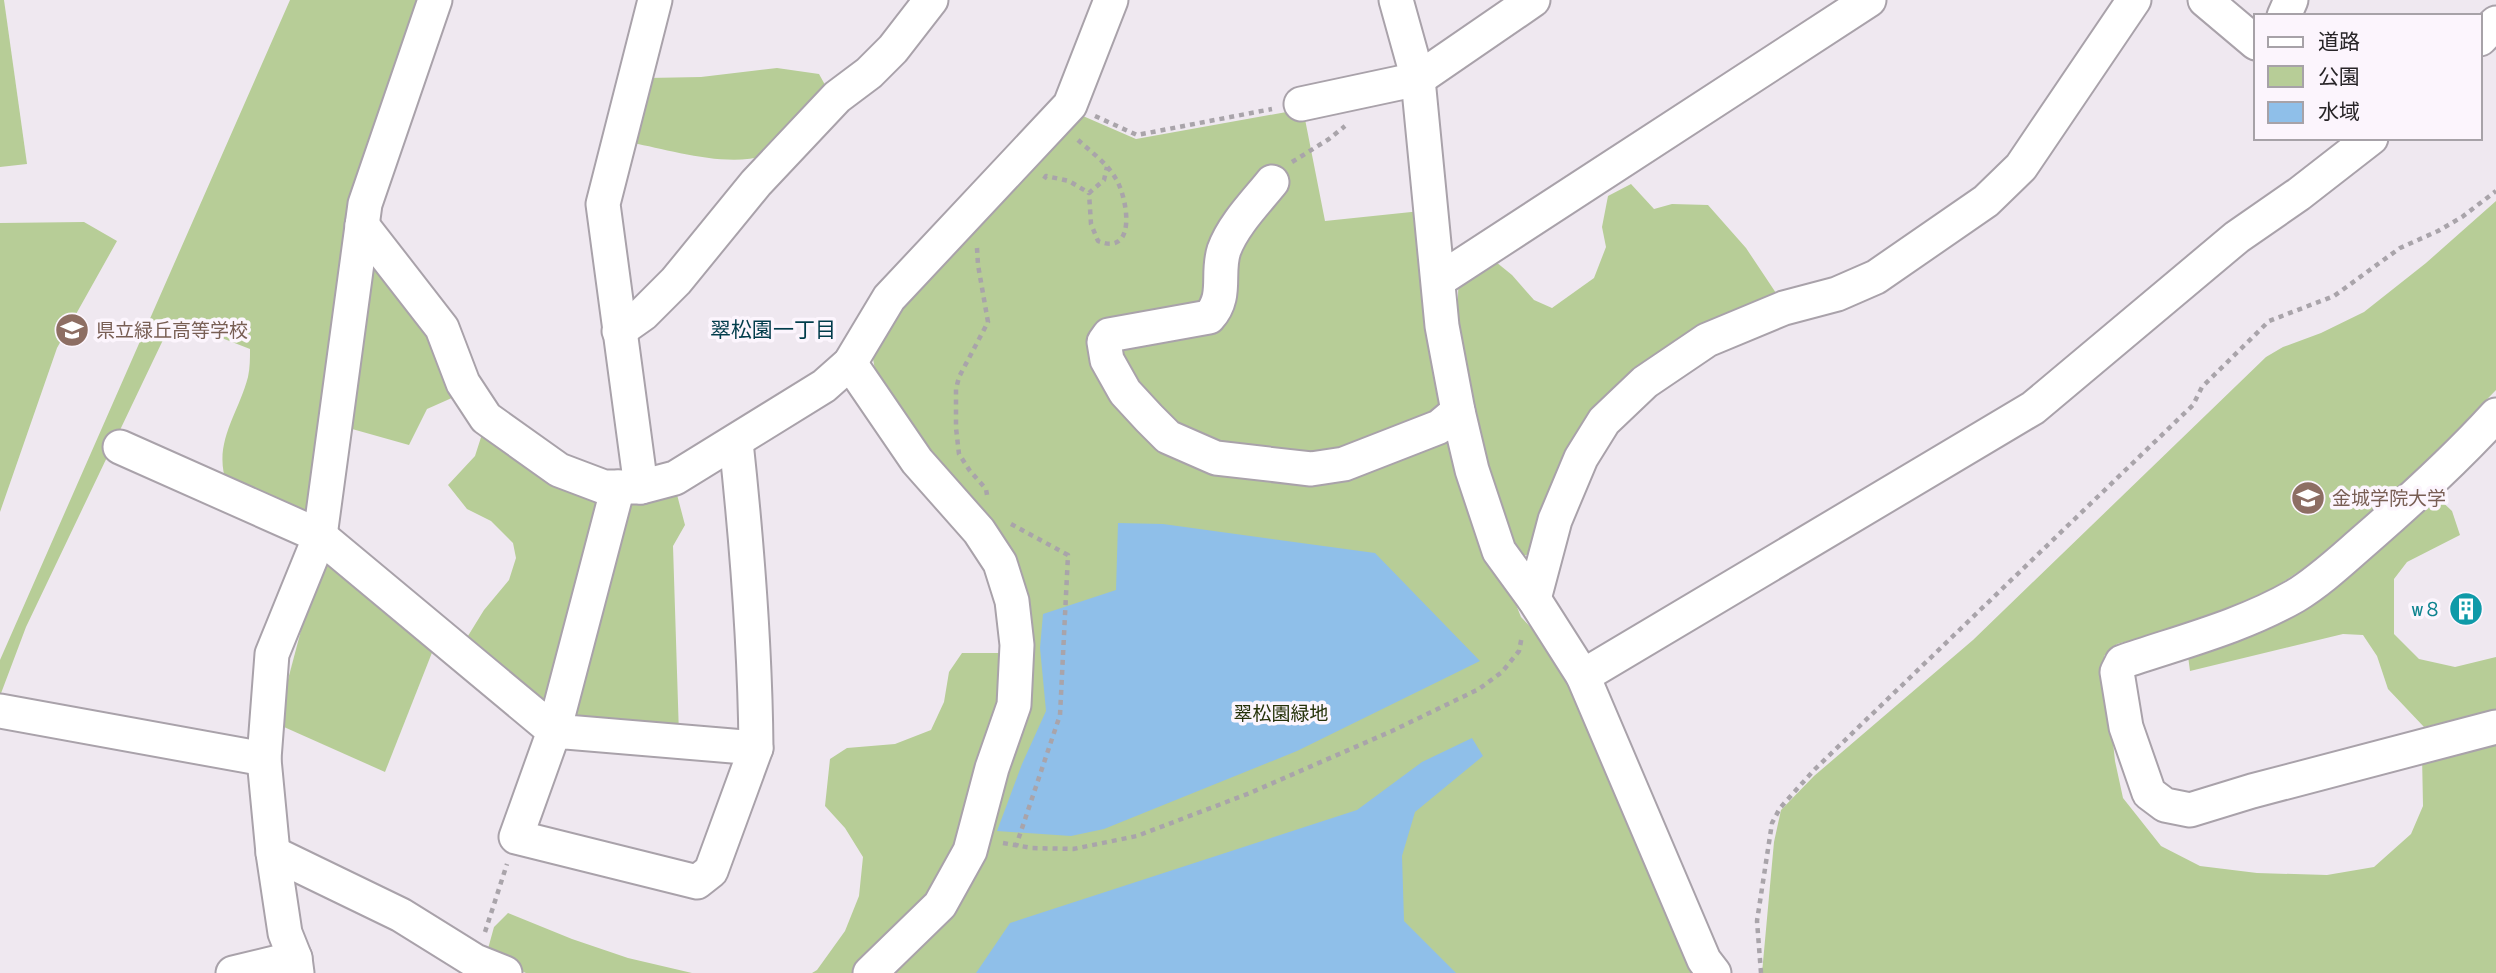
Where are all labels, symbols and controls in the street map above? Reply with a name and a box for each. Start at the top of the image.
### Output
legend [2254,14,2482,140]
text: 道路 [2318,27,2360,56]
text: 公園 [2318,62,2360,91]
text: 水域 [2318,97,2360,126]
school or university icon: 県立緑丘高等学校 [53,311,91,349]
district label: 翠松園一丁目 [710,315,836,344]
place label: 県立緑丘高等学校 [96,317,248,343]
school or university icon: 金城学院大学 [2289,479,2327,517]
place label: 金城学院大学 [2332,485,2446,511]
building icon: w８ [2447,590,2485,628]
place label: w８ [2412,596,2442,622]
park label: 翠松園緑地 [1233,700,1329,726]

